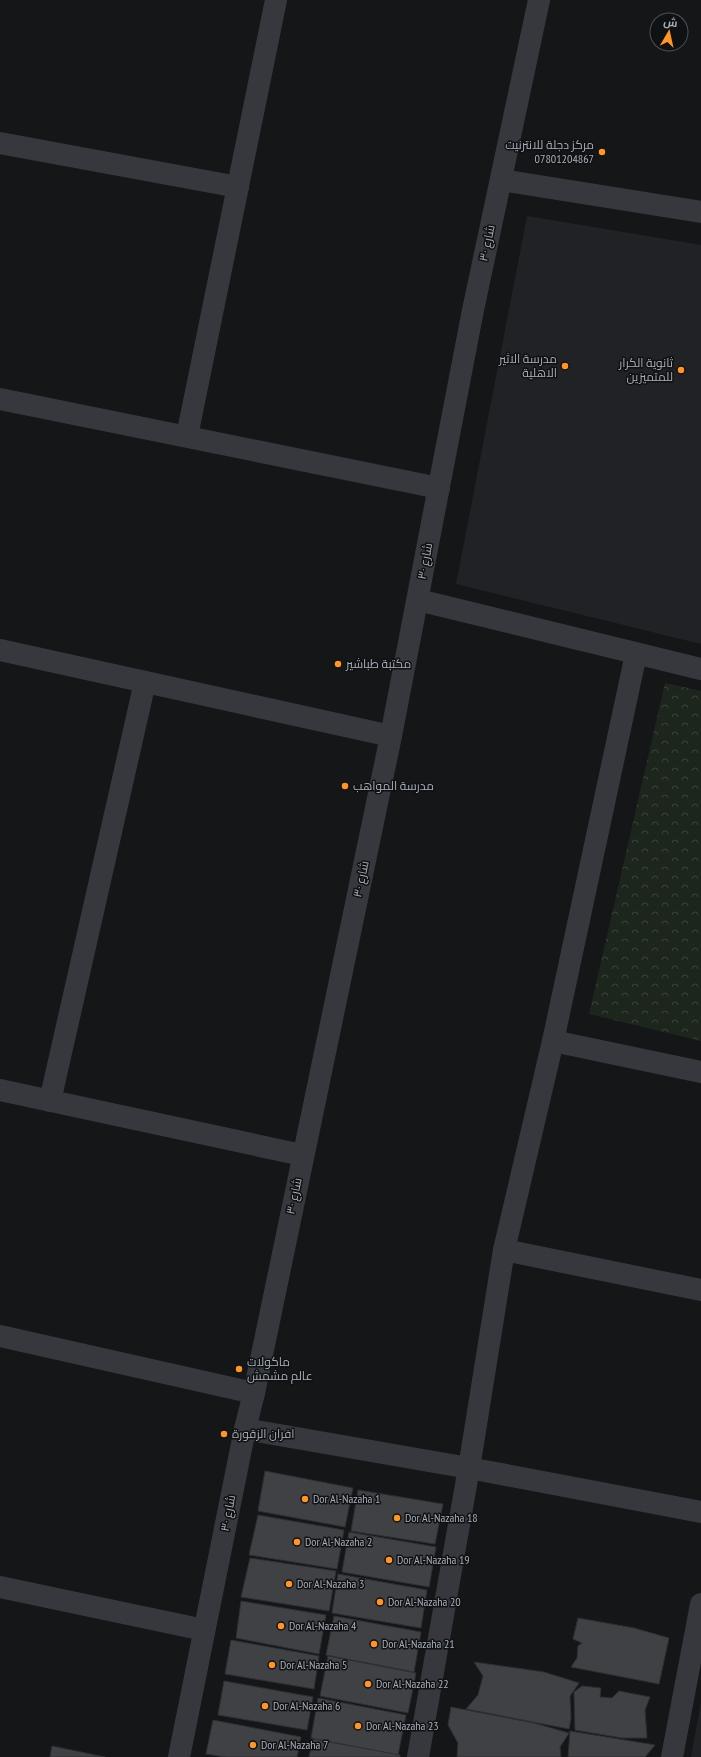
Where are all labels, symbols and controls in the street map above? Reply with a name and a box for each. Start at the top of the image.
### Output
north arrow [649,12,689,52]
text: ش [662,14,679,30]
place label: مركز دجلة للانترنيت 07801204867 [505,137,594,166]
marker: مركز دجلة للانترنيت 07801204867 [597,147,607,157]
street label: شارع ٣٠ [475,223,499,263]
place label: مدرسة الاثير الاهلية [498,351,557,380]
place label: ثانوية الكرار للمتميزين [618,355,674,384]
marker: مدرسة الاثير الاهلية [560,361,570,371]
marker: ثانوية الكرار للمتميزين [676,365,686,375]
street label: شارع ٣٠ [414,541,436,581]
place label: مكتبة طباشير [345,656,411,671]
marker: مكتبة طباشير [333,659,343,669]
place label: مدرسة المواهب [353,778,434,793]
marker: مدرسة المواهب [340,781,350,791]
street label: شارع ٣٠ [349,859,373,899]
street label: شارع ٣٠ [282,1176,306,1216]
place label: ماكولات عالم مشمش [247,1354,313,1384]
marker: ماكولات عالم مشمش [234,1364,244,1374]
place label: افران الزقورة [232,1426,294,1441]
marker: افران الزقورة [219,1429,229,1439]
place label: Dor Al-Nazaha 1 [313,1491,380,1506]
street label: شارع ٣٠ [217,1493,239,1533]
marker: Dor Al-Nazaha 1 [300,1494,310,1504]
place label: Dor Al-Nazaha 18 [405,1510,478,1525]
marker: Dor Al-Nazaha 18 [392,1513,402,1523]
place label: Dor Al-Nazaha 2 [305,1534,372,1549]
marker: Dor Al-Nazaha 2 [292,1537,302,1547]
place label: Dor Al-Nazaha 19 [397,1552,470,1567]
marker: Dor Al-Nazaha 19 [384,1555,394,1565]
place label: Dor Al-Nazaha 3 [297,1576,364,1591]
marker: Dor Al-Nazaha 3 [284,1579,294,1589]
place label: Dor Al-Nazaha 20 [388,1594,461,1609]
marker: Dor Al-Nazaha 20 [375,1597,385,1607]
place label: Dor Al-Nazaha 4 [289,1618,357,1633]
marker: Dor Al-Nazaha 4 [276,1621,286,1631]
place label: Dor Al-Nazaha 21 [382,1636,455,1651]
marker: Dor Al-Nazaha 21 [369,1639,379,1649]
place label: Dor Al-Nazaha 5 [280,1657,347,1672]
marker: Dor Al-Nazaha 5 [267,1660,277,1670]
place label: Dor Al-Nazaha 22 [376,1676,449,1691]
marker: Dor Al-Nazaha 22 [363,1679,373,1689]
place label: Dor Al-Nazaha 6 [273,1698,340,1713]
marker: Dor Al-Nazaha 6 [260,1701,270,1711]
place label: Dor Al-Nazaha 23 [366,1718,439,1733]
marker: Dor Al-Nazaha 23 [353,1721,363,1731]
place label: Dor Al-Nazaha 7 [261,1737,328,1752]
marker: Dor Al-Nazaha 7 [248,1740,258,1750]

